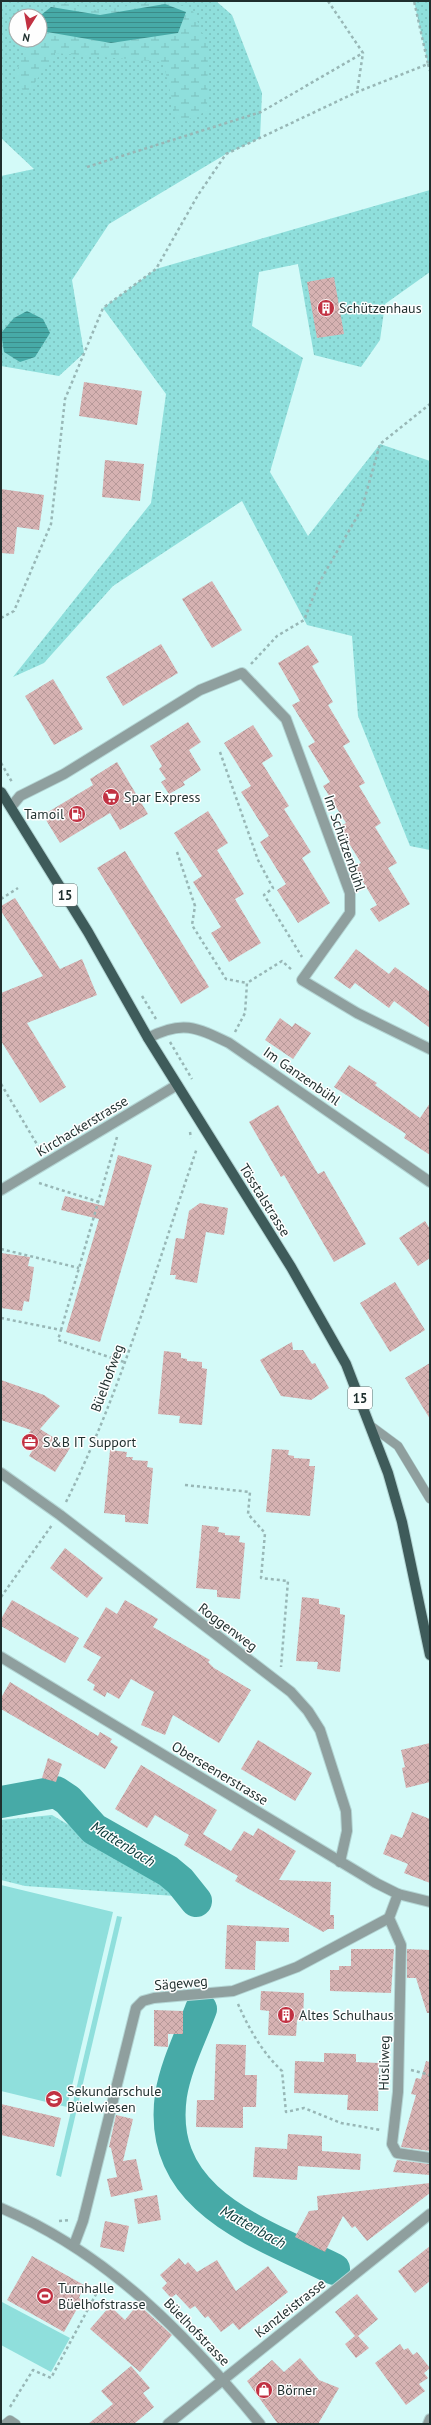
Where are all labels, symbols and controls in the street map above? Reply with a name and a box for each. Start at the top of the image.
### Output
north arrow [8,8,48,48]
text: N [21,30,31,45]
building icon: Schützenhaus [316,298,336,318]
place label: Schützenhaus [339,299,422,317]
supermarket icon: Spar Express [101,787,121,807]
place label: Spar Express [124,788,201,806]
street label: Im Schützenbühl [320,793,370,893]
fuel station icon: Tamoil [67,804,87,824]
place label: Tamoil [24,805,64,823]
road number: 15 [53,884,77,906]
street label: Im Ganzenbühl [260,1043,344,1109]
street label: Kirchackerstrasse [33,1092,131,1160]
street label: Tösstalstrasse [235,1160,295,1240]
street label: Büelhofweg [86,1342,128,1414]
road number: 15 [348,1387,372,1409]
office icon: S&B IT Support [20,1432,40,1452]
place label: S&B IT Support [43,1433,137,1451]
street label: Roggenweg [195,1599,261,1655]
street label: Oberseenerstrasse [168,1737,272,1809]
water label: Mattenbach [88,1816,159,1871]
street label: Sägeweg [154,1972,208,1994]
building icon: Altes Schulhaus [276,2005,296,2025]
place label: Altes Schulhaus [299,2006,394,2024]
street label: Hüsliweg [375,2035,393,2091]
place label: Sekundarschule Büelwiesen [67,2082,161,2116]
school or university icon: Sekundarschule Büelwiesen [44,2089,64,2109]
water label: Mattenbach [217,2201,289,2252]
street label: Kanzleistrasse [251,2275,329,2341]
place label: Turnhalle Büelhofstrasse [58,2279,146,2313]
sports icon: Turnhalle Büelhofstrasse [35,2286,55,2306]
street label: Büelhofstrasse [160,2294,234,2370]
shop icon: Börner [254,2380,274,2400]
place label: Börner [277,2381,317,2399]

